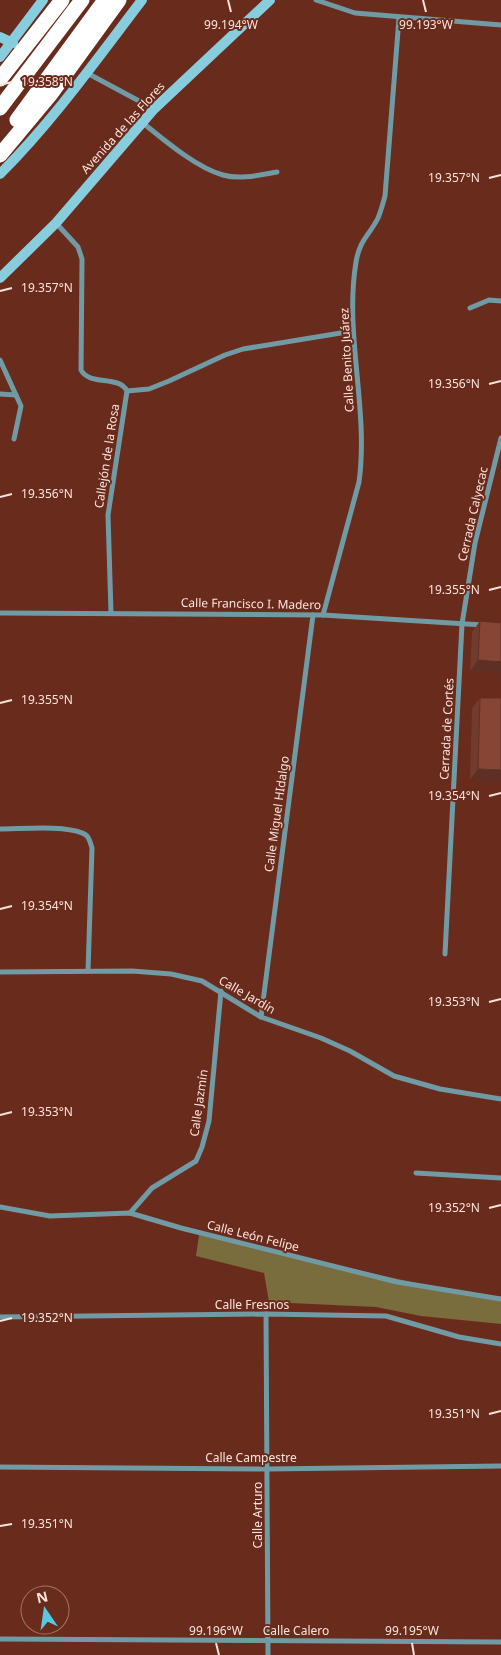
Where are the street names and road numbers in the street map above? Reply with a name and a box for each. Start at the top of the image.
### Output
street label: Avenida de las Flores [77,78,169,177]
street label: Calle Benito Juárez [335,307,358,413]
street label: Callejón de la Rosa [90,402,123,509]
street label: Cerrada Calyecac [453,465,492,563]
street label: Calle Francisco I. Madero [181,594,321,613]
street label: Cerrada de Cortés [435,677,458,780]
street label: Calle Miguel HIdalgo [260,755,293,873]
street label: Calle Jardín [216,971,279,1018]
street label: Calle Jazmín [185,1068,212,1138]
street label: Calle León Felipe [205,1216,301,1255]
street label: Calle Fresnos [215,1296,289,1313]
street label: Calle Campestre [205,1449,297,1466]
street label: Calle Arturo [249,1482,266,1548]
street label: Calle Calero [263,1622,329,1639]

